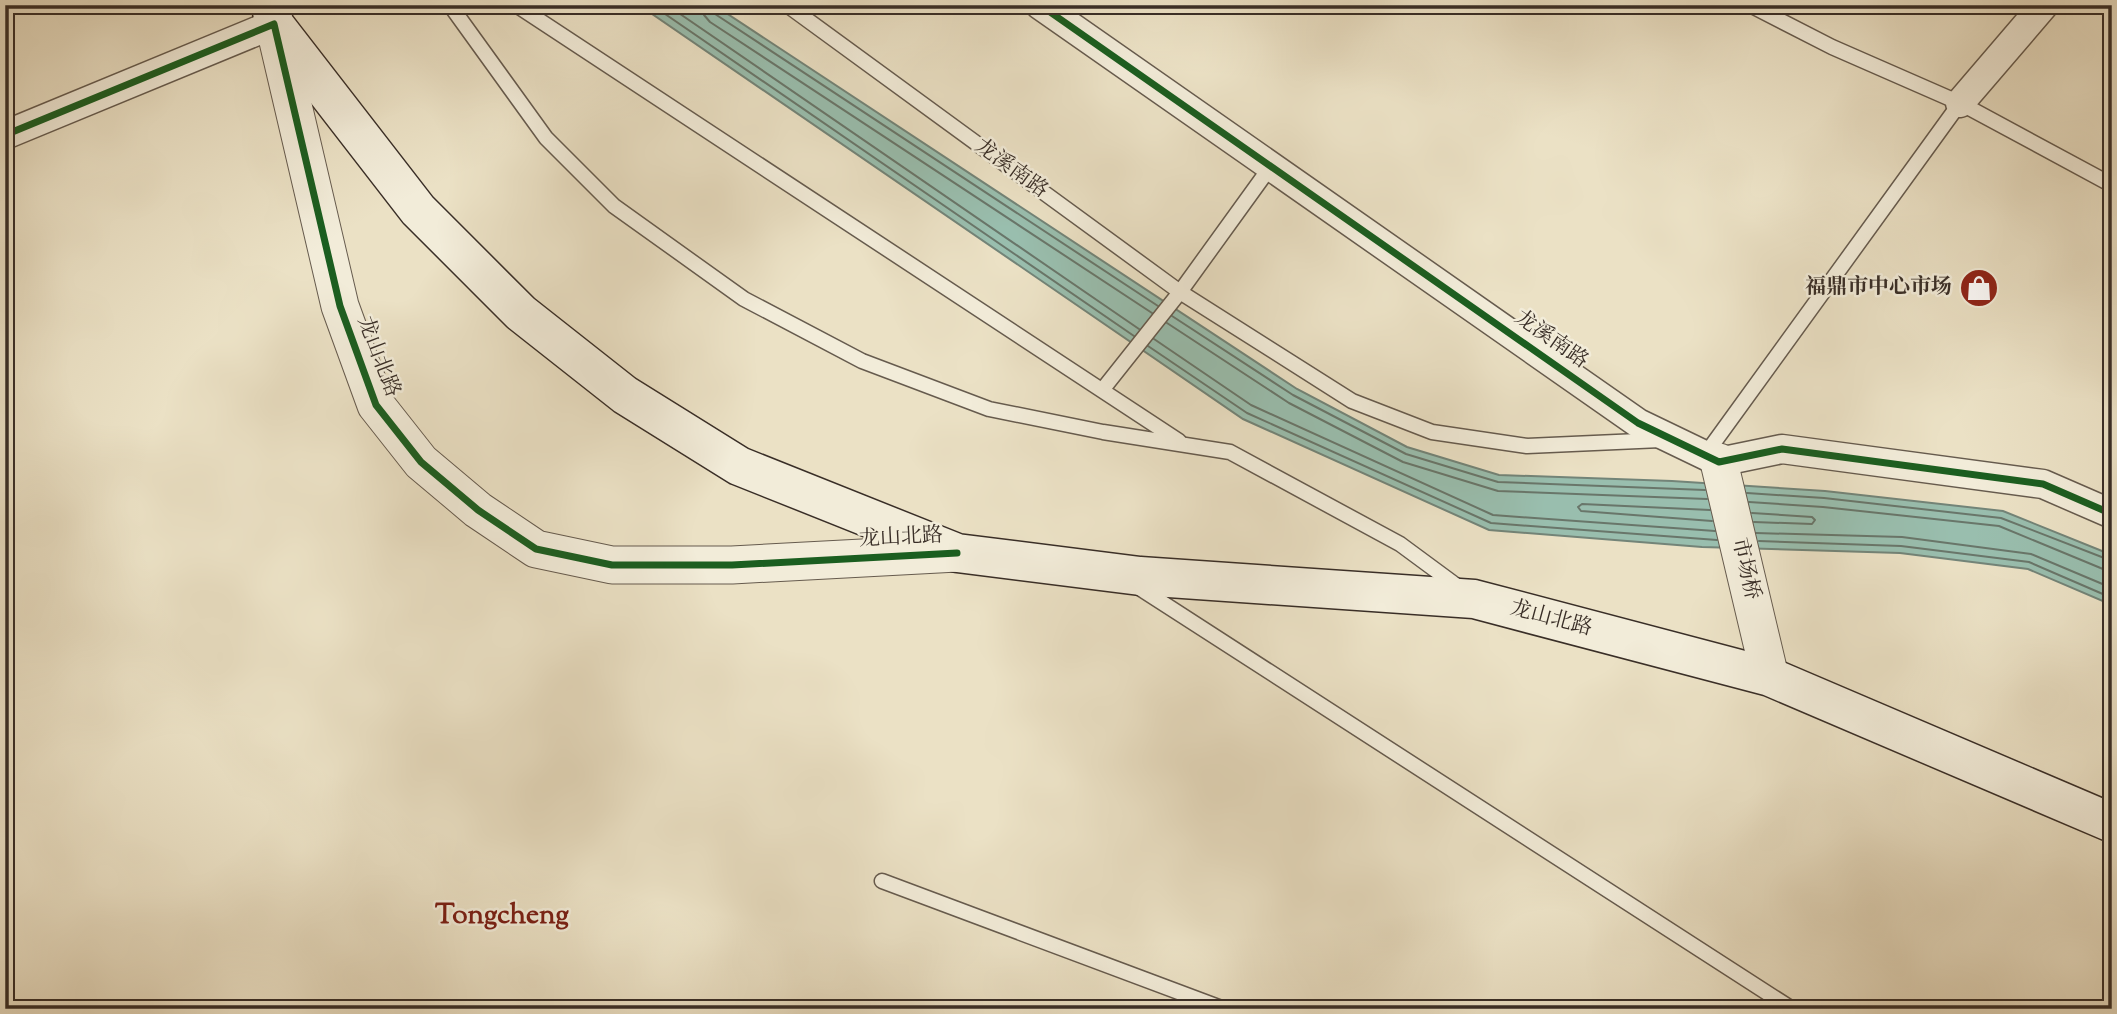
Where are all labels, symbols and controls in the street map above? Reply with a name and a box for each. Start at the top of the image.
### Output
street label: 龙溪南路 [968,132,1054,206]
shop icon: 福鼎市中心市场 [1958,267,2000,309]
place label: 福鼎市中心市场 [1805,273,1952,303]
street label: 龙溪南路 [1508,304,1594,376]
street label: 龙山北路 [349,312,407,402]
street label: 龙山北路 [858,521,944,555]
street label: 市场桥 [1723,535,1767,603]
street label: 龙山北路 [1507,594,1595,644]
district label: Tongcheng [435,896,569,936]

